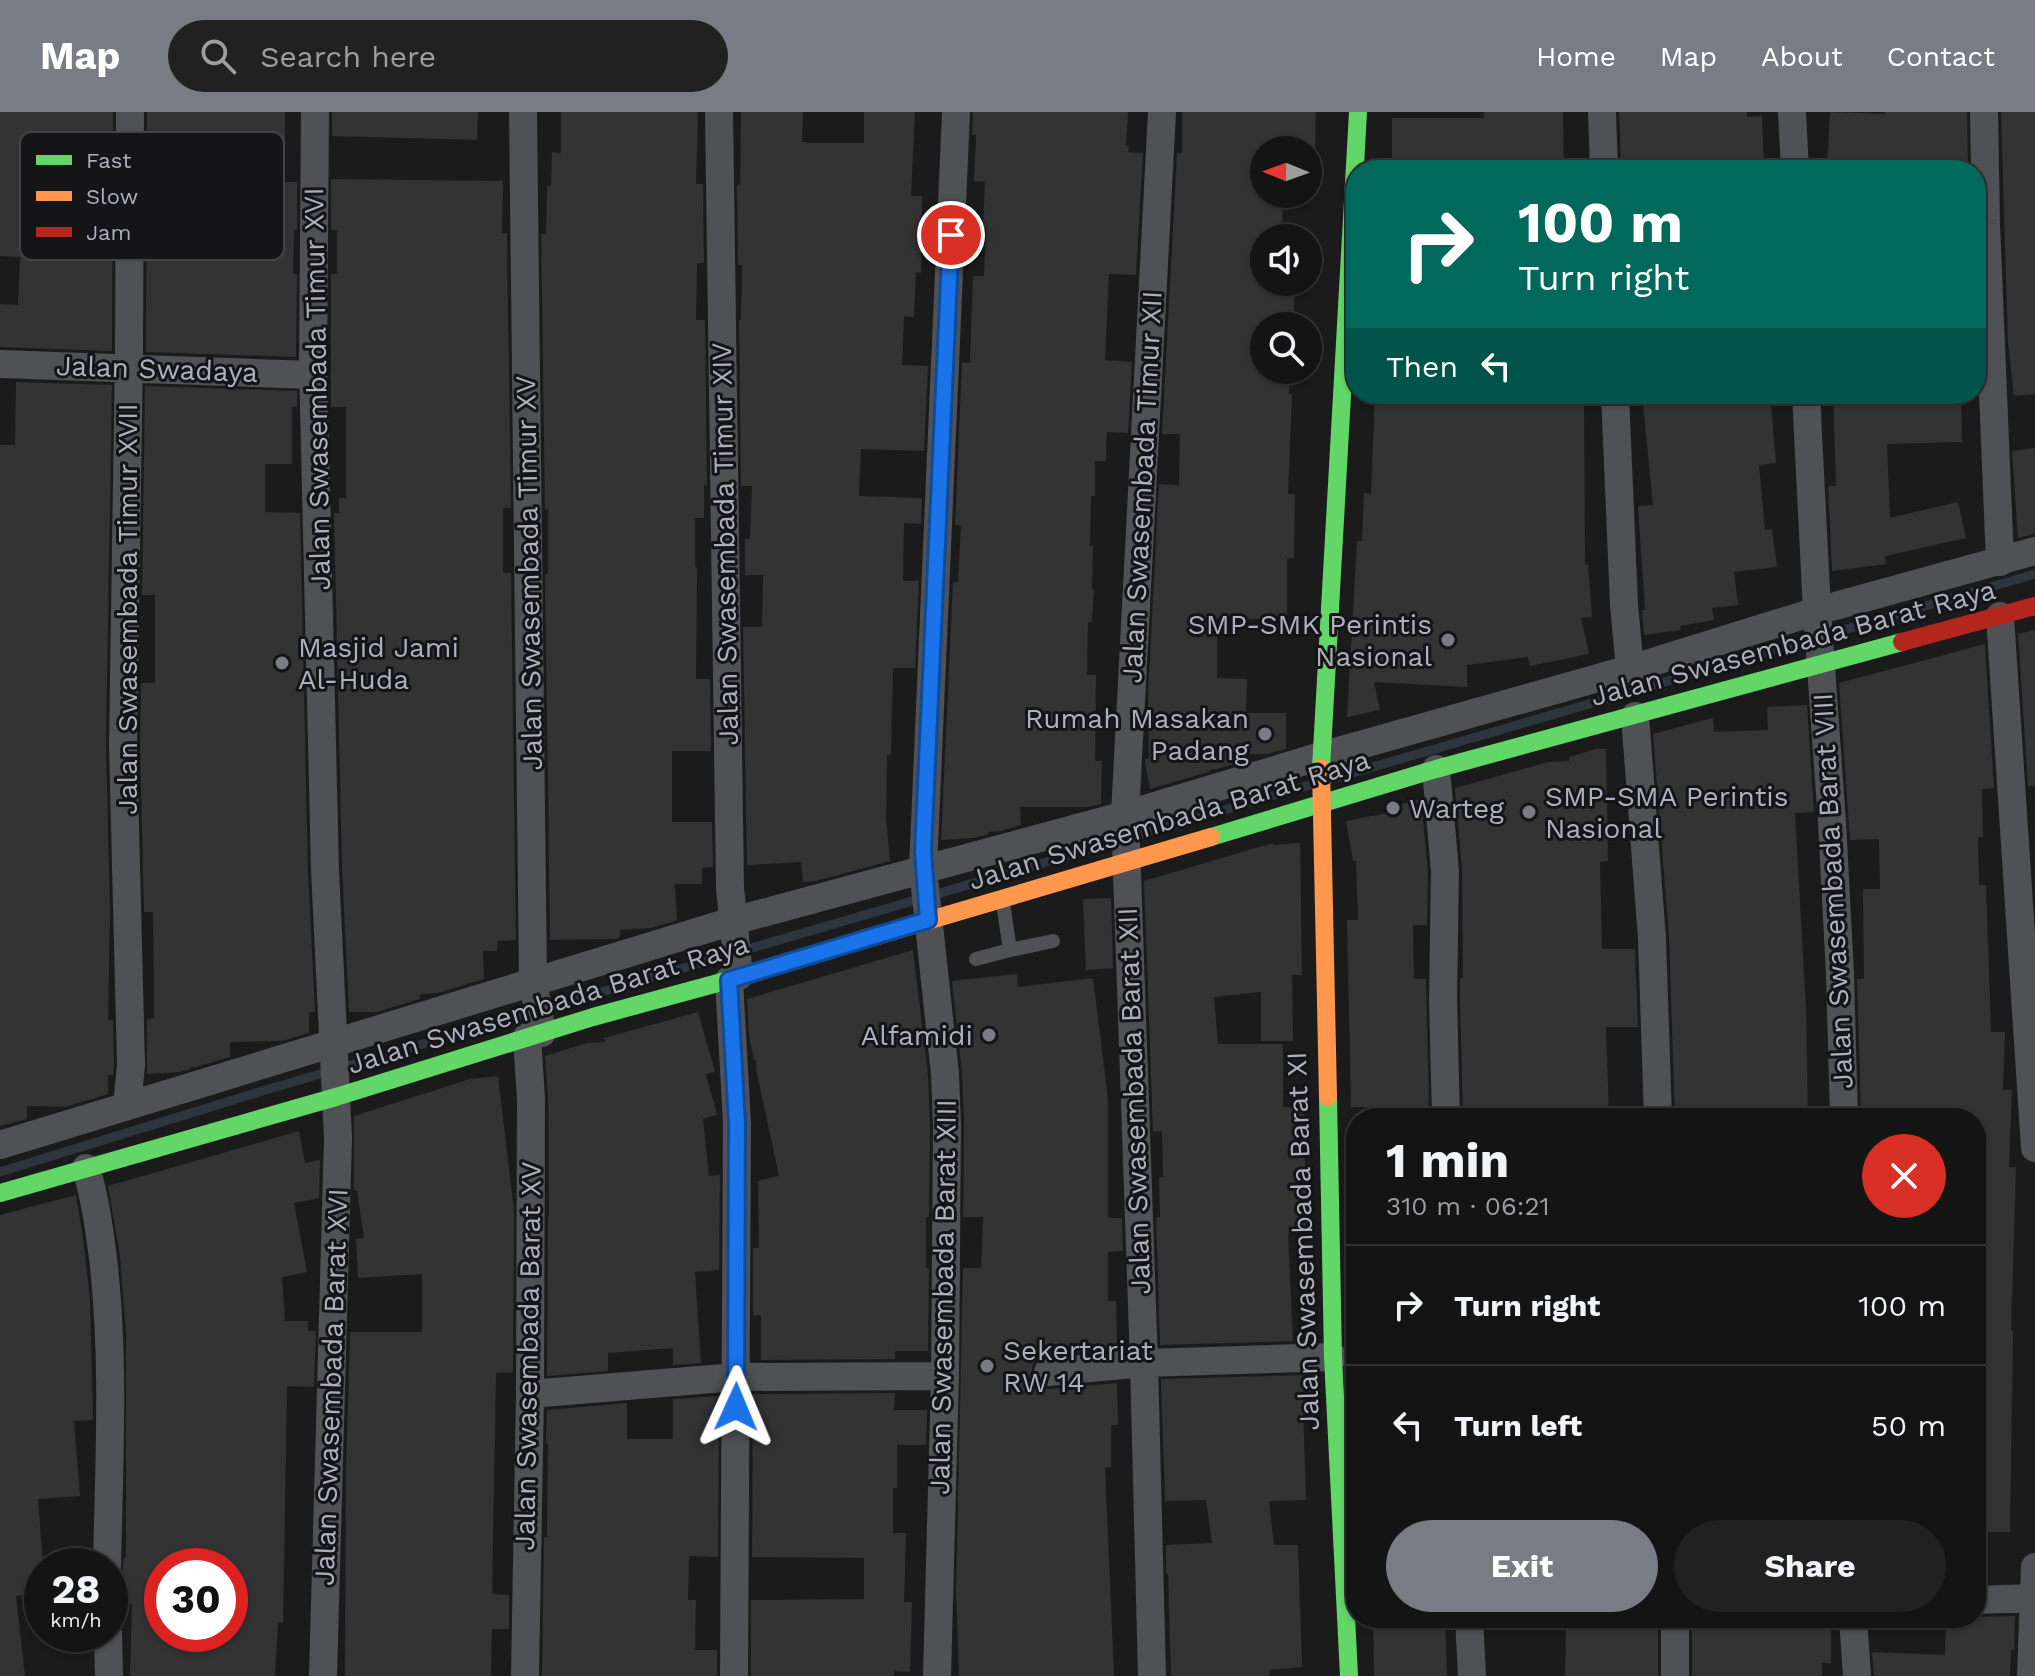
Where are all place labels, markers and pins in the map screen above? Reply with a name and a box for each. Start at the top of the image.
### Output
pin [917,201,985,269]
place label: SMP-SMK Perintis Nasional [1188,608,1432,673]
place label: Masjid Jami Al-Huda [298,631,459,696]
marker: SMP-SMK Perintis Nasional [1439,631,1457,649]
marker: Masjid Jami Al-Huda [273,654,291,672]
place label: Rumah Masakan Padang [1025,702,1249,767]
marker: Rumah Masakan Padang [1256,725,1274,743]
place label: SMP-SMA Perintis Nasional [1545,780,1789,845]
place label: Warteg [1409,792,1504,825]
marker: Warteg [1384,799,1402,817]
marker: SMP-SMA Perintis Nasional [1520,803,1538,821]
place label: Alfamidi [861,1019,973,1052]
marker: Alfamidi [980,1026,998,1044]
place label: Sekertariat RW 14 [1003,1334,1153,1399]
marker: Sekertariat RW 14 [978,1357,996,1375]

